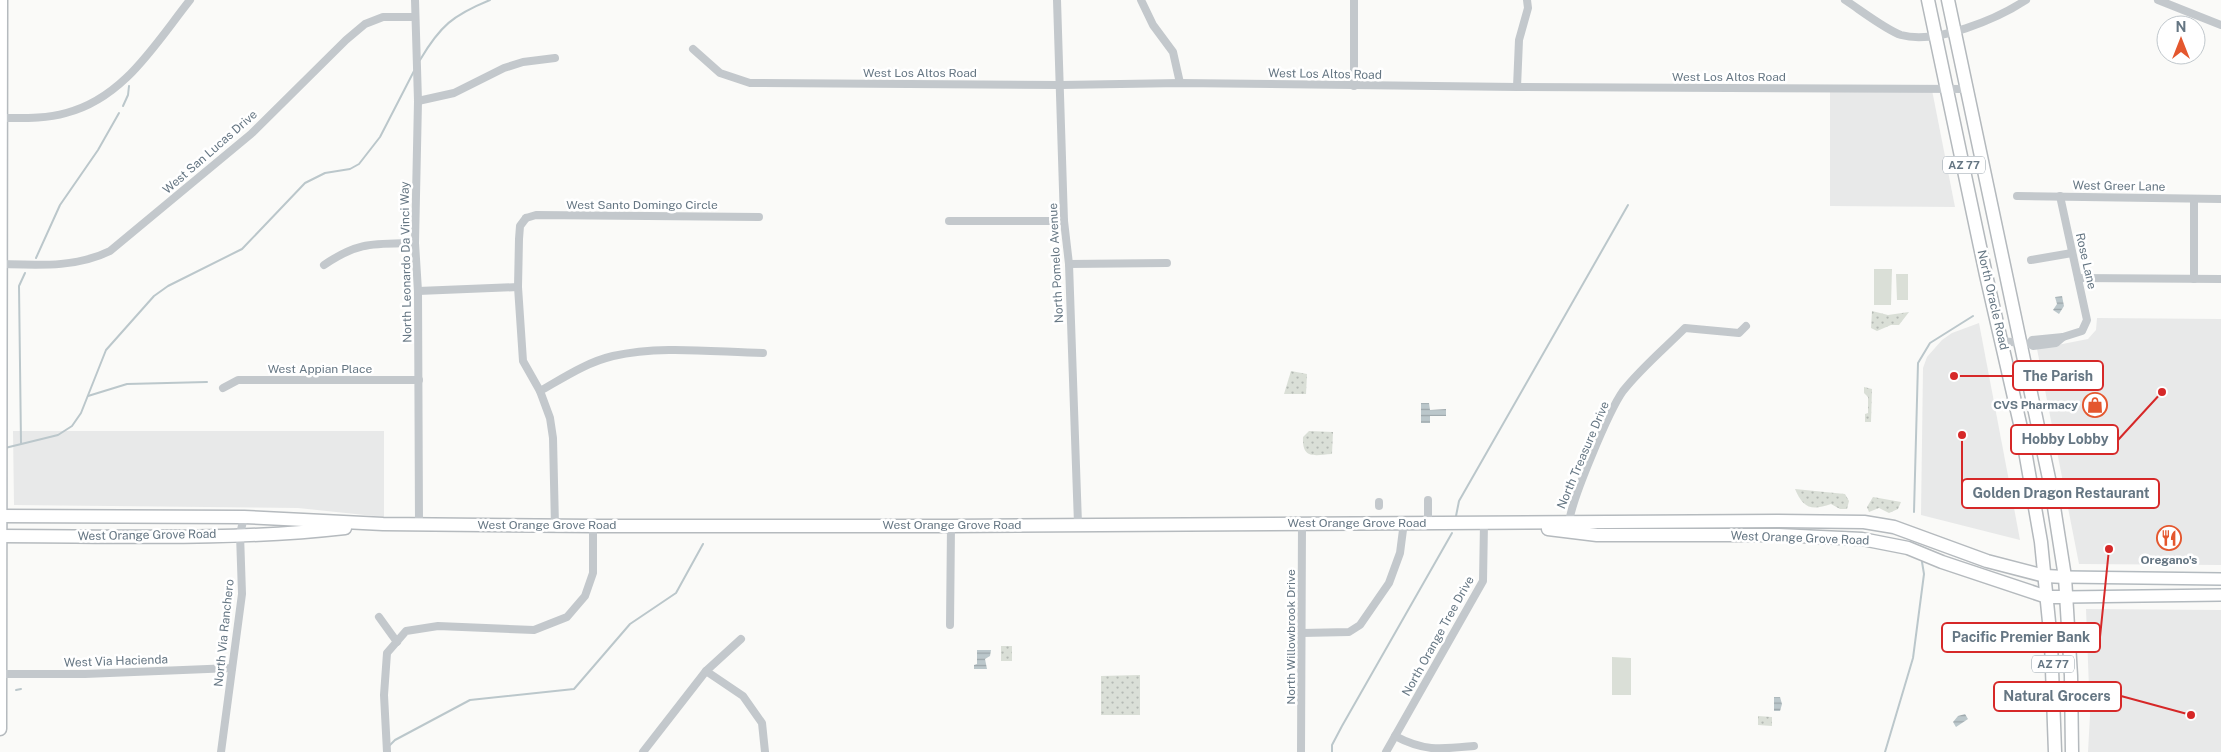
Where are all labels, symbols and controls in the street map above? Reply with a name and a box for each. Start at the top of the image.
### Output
north arrow [2156,15,2206,65]
text: N [2176,19,2186,35]
street label: West Los Altos Road [863,66,977,80]
street label: West Los Altos Road [1268,66,1382,82]
street label: West Los Altos Road [1672,70,1786,84]
street label: West San Lucas Drive [160,107,260,197]
road number: AZ 77 [1943,156,1985,174]
street label: West Greer Lane [2072,178,2166,194]
street label: North Leonardo Da Vinci Way [398,181,414,343]
street label: West Santo Domingo Circle [566,198,718,212]
street label: North Pomelo Avenue [1046,202,1066,324]
street label: Rose Lane [2073,231,2099,291]
street label: North Oracle Road [1975,249,2011,351]
callout: The Parish [2013,361,2103,390]
street label: West Appian Place [268,362,372,376]
text: The Parish [2023,368,2093,384]
shop icon: CVS Pharmacy [2082,392,2108,418]
place label: CVS Pharmacy [1993,398,2078,412]
street label: North Treasure Drive [1554,399,1612,511]
callout: Hobby Lobby [2011,425,2118,454]
text: Hobby Lobby [2021,431,2109,447]
callout: Golden Dragon Restaurant [1962,479,2159,508]
text: Golden Dragon Restaurant [1972,485,2150,501]
street label: West Orange Grove Road [1288,516,1426,530]
street label: West Orange Grove Road [478,518,616,532]
street label: West Orange Grove Road [883,518,1021,532]
restaurant icon: Oregano's [2156,525,2182,551]
street label: West Orange Grove Road [77,527,217,543]
street label: West Orange Grove Road [1730,529,1870,547]
place label: Oregano's [2141,553,2197,567]
street label: North Willowbrook Drive [1284,569,1298,705]
street label: North Orange Tree Drive [1399,573,1477,698]
street label: North Via Ranchero [211,578,237,688]
callout: Pacific Premier Bank [1942,623,2100,652]
text: Pacific Premier Bank [1952,629,2090,645]
street label: West Via Hacienda [64,652,168,670]
road number: AZ 77 [2032,656,2074,672]
callout: Natural Grocers [1994,682,2121,711]
text: Natural Grocers [2003,688,2111,704]

